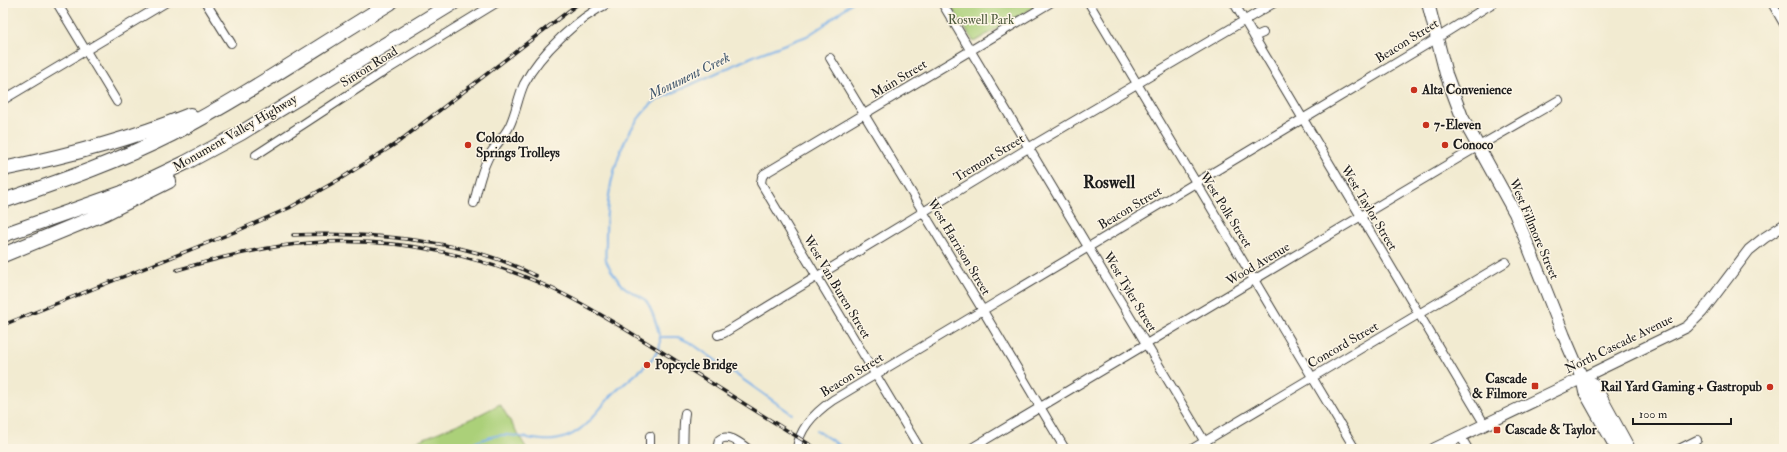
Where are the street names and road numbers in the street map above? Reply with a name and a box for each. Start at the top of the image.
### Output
street label: Beacon Street [1372,15,1442,67]
street label: Sinton Road [337,43,401,91]
street label: Main Street [868,56,930,102]
street label: Monument Valley Highway [170,91,301,176]
street label: Tremont Street [951,131,1027,185]
street label: West Taylor Street [1336,162,1401,254]
street label: West Polk Street [1196,168,1256,251]
street label: West Fillmore Street [1505,175,1562,282]
street label: Beacon Street [1095,183,1165,233]
street label: West Harrison Street [923,195,994,298]
street label: West Van Buren Street [799,231,874,342]
street label: Wood Avenue [1222,238,1293,290]
street label: West Tyler Street [1098,248,1160,335]
street label: North Cascade Avenue [1562,311,1676,377]
street label: Concord Street [1305,318,1381,372]
street label: Beacon Street [817,349,887,401]

